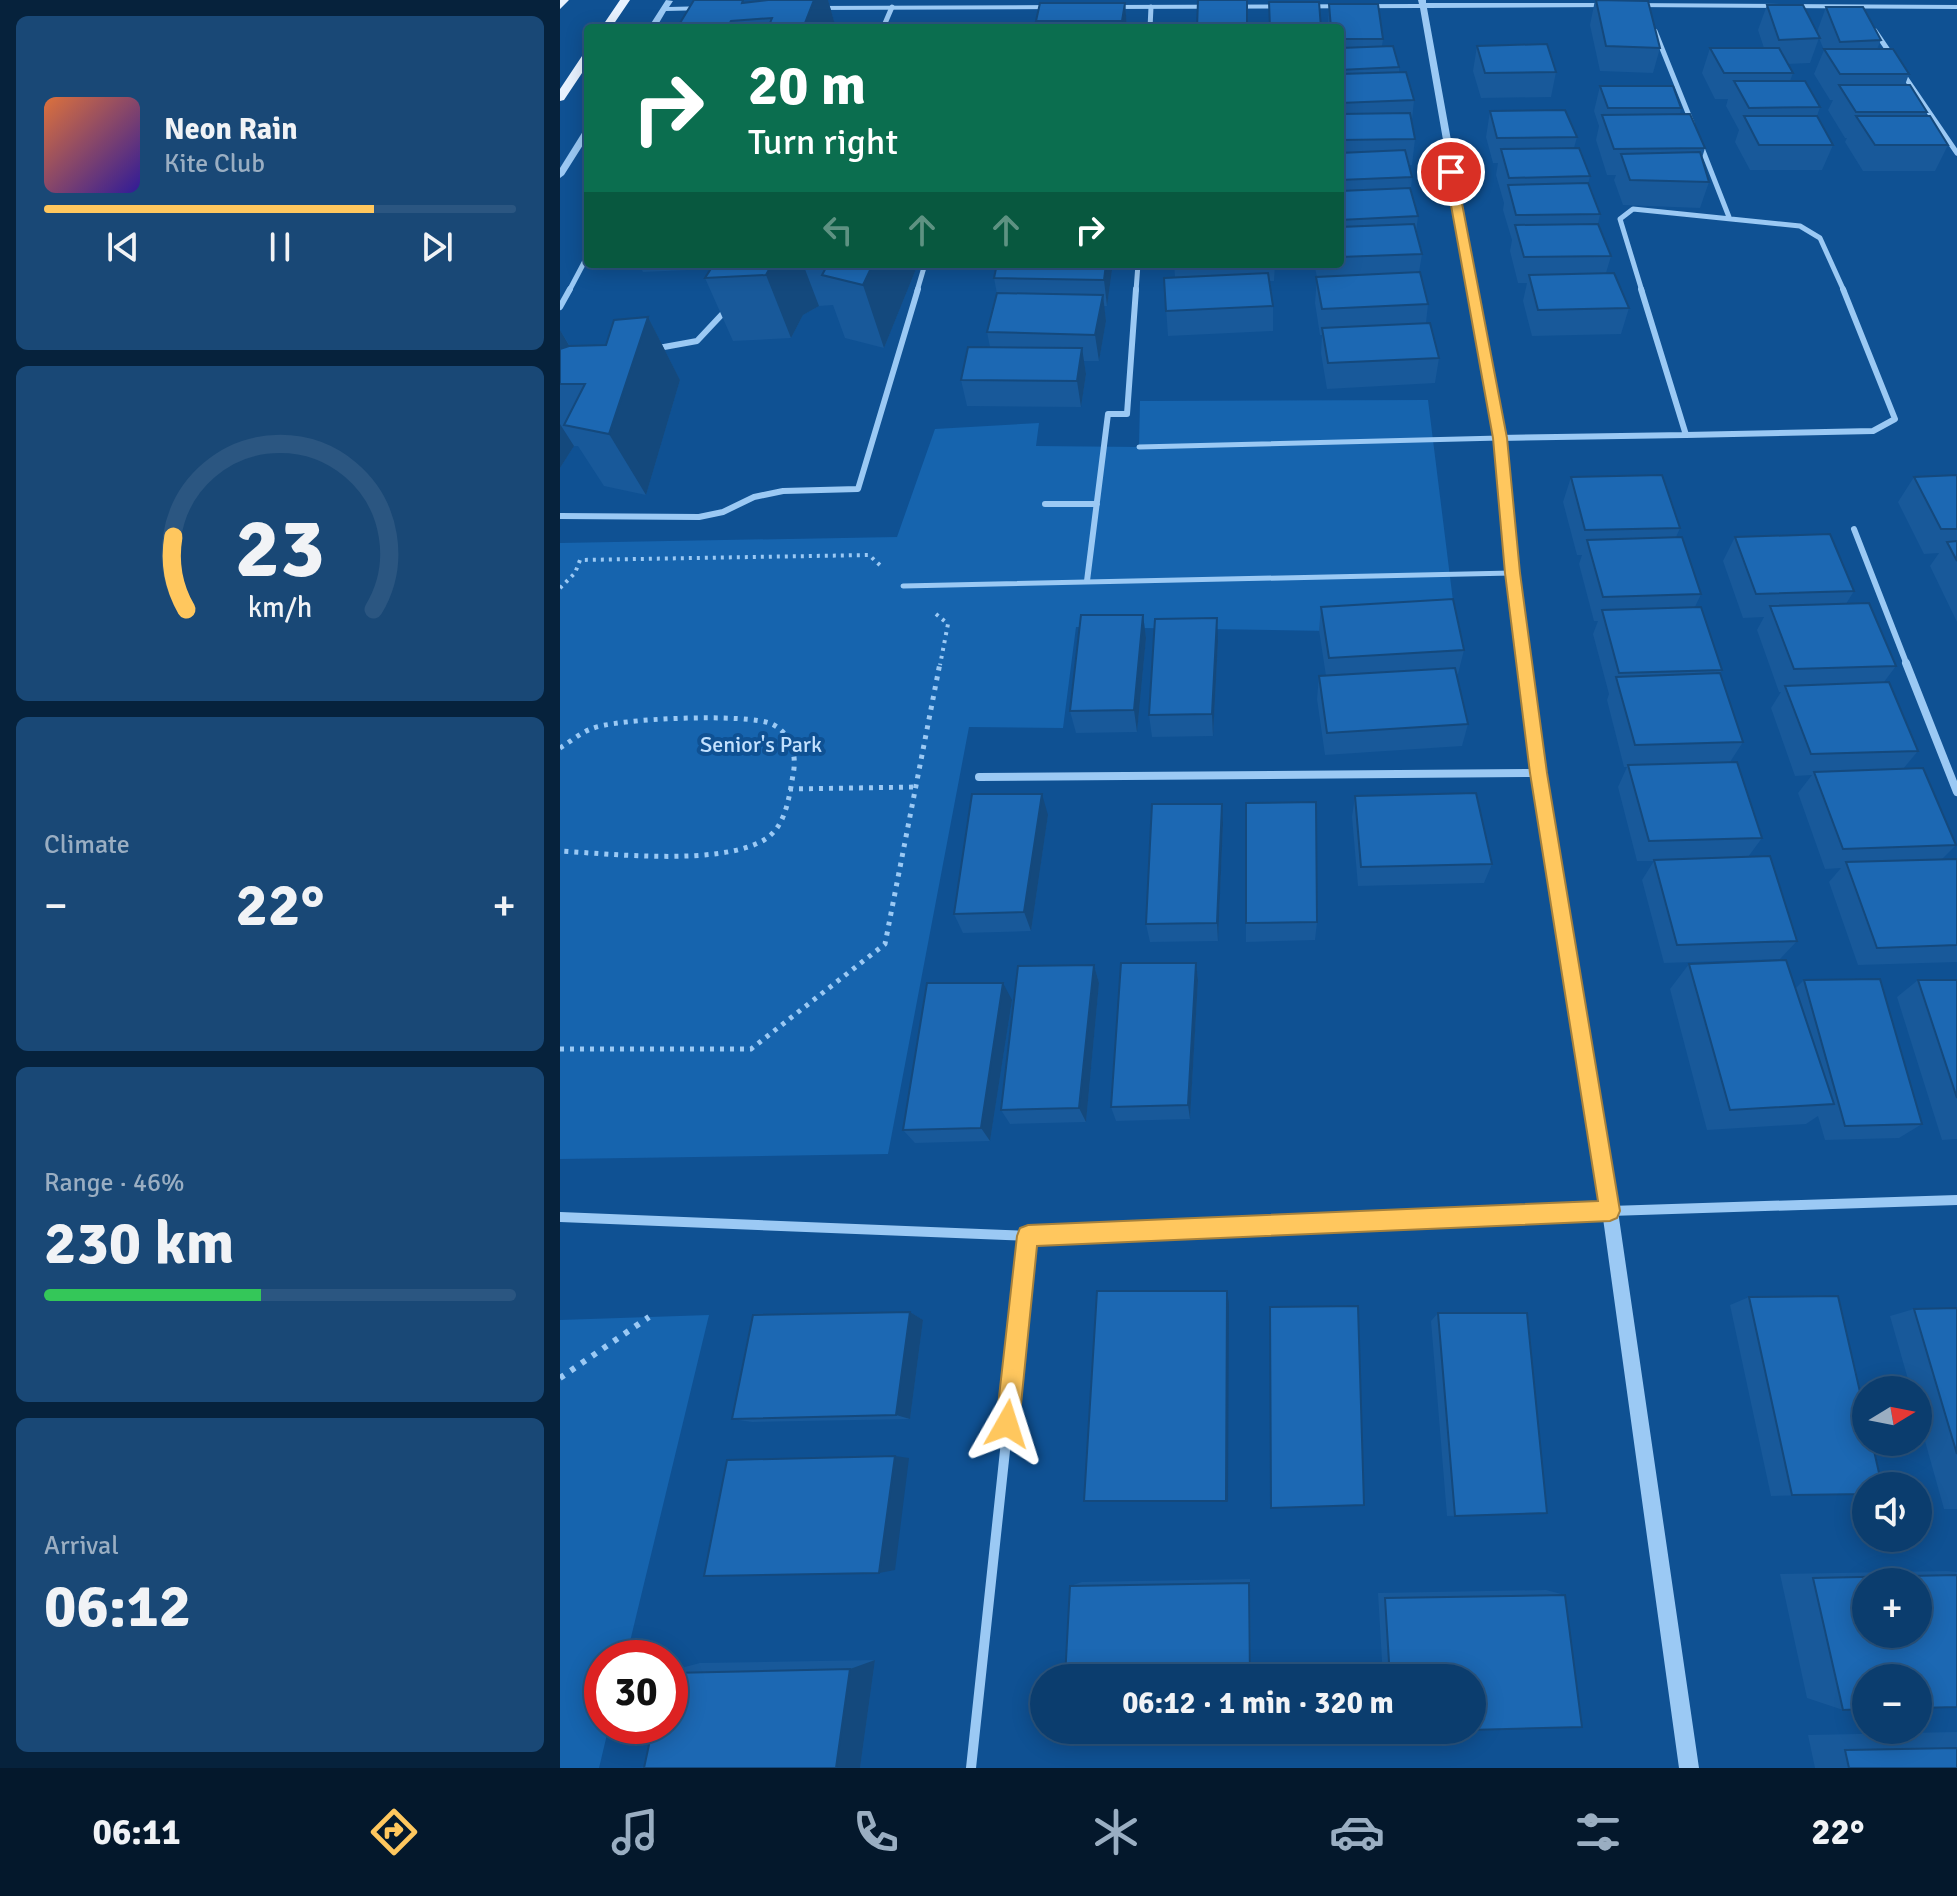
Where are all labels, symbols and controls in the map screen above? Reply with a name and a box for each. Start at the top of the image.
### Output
text: 20 m [748,51,866,120]
icon: right [616,56,720,160]
text: Neon Rain [164,111,298,148]
text: Turn right [748,120,898,165]
pin [1417,138,1485,206]
text: Kite Club [164,148,265,180]
icon: arrive [1429,150,1473,194]
icon: left [816,208,860,252]
icon: ahead [900,208,944,252]
icon: ahead [984,208,1028,252]
icon: right [1068,208,1112,252]
icon: previous [101,225,145,269]
icon: pause [258,225,302,269]
icon: next [415,225,459,269]
text: 23 [235,497,325,599]
text: km/h [248,590,312,625]
park label: Senior's Park [700,731,822,758]
text: Climate [44,829,130,861]
text: 22° [236,869,324,943]
text: − [44,879,68,933]
text: + [492,879,516,933]
text: Range · 46% [44,1167,185,1199]
text: 230 km [44,1207,234,1281]
north arrow [1852,1376,1932,1456]
map controls [1852,1376,1932,1744]
position arrow [965,1382,1049,1466]
button: sound [1852,1472,1932,1552]
text: Arrival [44,1530,119,1562]
button: + [1852,1568,1932,1648]
text: 06:12 [44,1570,191,1644]
speed limit sign: 30 [584,1640,688,1744]
button: − [1852,1664,1932,1744]
text: 06:12 · 1 min · 320 m [1122,1685,1394,1722]
icon: directions [366,1804,422,1860]
icon: music [607,1804,663,1860]
icon: phone [848,1804,904,1860]
icon: climate [1088,1804,1144,1860]
icon: car [1329,1804,1385,1860]
icon: filters [1570,1804,1626,1860]
text: 06:11 [92,1810,181,1855]
text: 22° [1811,1810,1864,1855]

